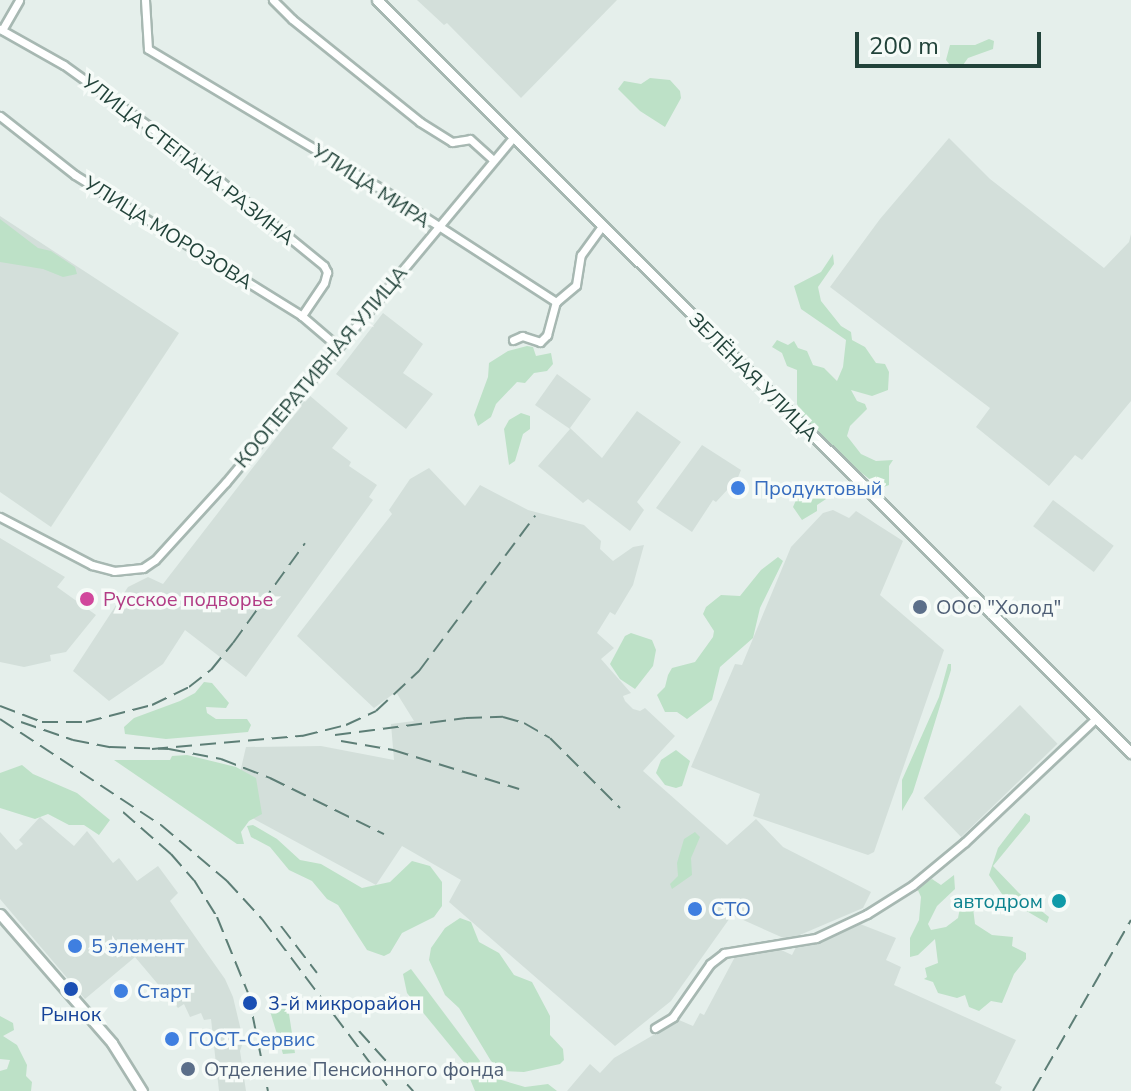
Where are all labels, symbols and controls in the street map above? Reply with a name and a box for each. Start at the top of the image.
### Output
scale bar [859,16,1045,66]
text: 200 m [869,30,939,62]
street label: УЛИЦА СТЕПАНА РАЗИНА [77,70,299,250]
street label: УЛИЦА МИРА [308,139,434,233]
street label: УЛИЦА МОРОЗОВА [79,171,257,295]
street label: КООПЕРАТИВНАЯ УЛИЦА [230,261,412,473]
street label: ЗЕЛЁНАЯ УЛИЦА [684,308,822,446]
place label: Продуктовый [754,476,883,500]
marker: Продуктовый [729,479,747,497]
place label: Русское подворье [103,587,273,611]
marker: Русское подворье [78,590,96,608]
place label: ООО "Холод" [936,595,1061,619]
marker: ООО "Холод" [911,598,929,616]
place label: автодром [953,889,1043,913]
marker: автодром [1050,892,1068,910]
place label: СТО [711,897,751,921]
marker: СТО [686,900,704,918]
place label: 5 элемент [91,934,185,958]
marker: 5 элемент [66,937,84,955]
place label: Старт [137,979,191,1003]
marker: Рынок [62,980,80,998]
marker: Старт [112,982,130,1000]
place label: 3-й микрорайон [268,991,421,1015]
marker: 3-й микрорайон [239,992,261,1014]
place label: Рынок [41,1002,101,1026]
place label: ГОСТ-Сервис [188,1027,315,1051]
marker: ГОСТ-Сервис [163,1030,181,1048]
place label: Отделение Пенсионного фонда [204,1057,504,1081]
marker: Отделение Пенсионного фонда [179,1060,197,1078]

